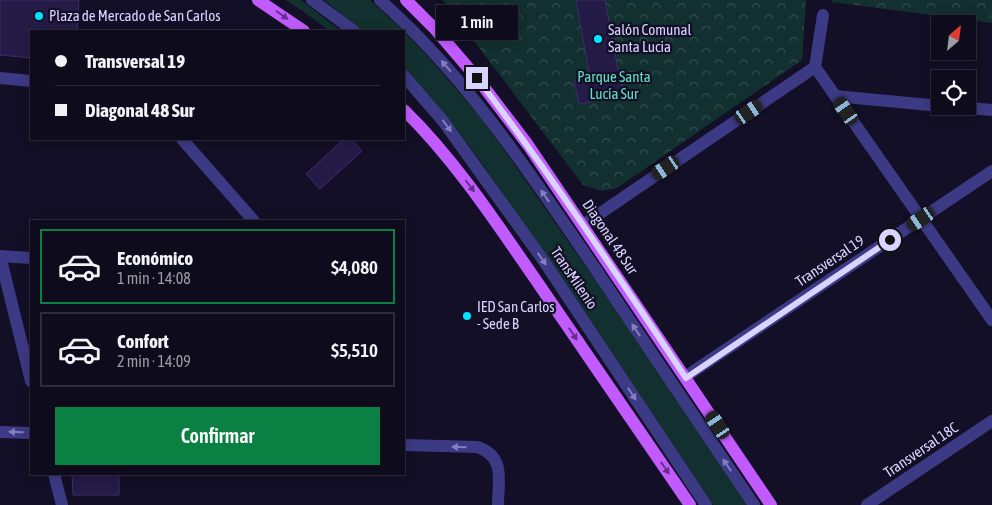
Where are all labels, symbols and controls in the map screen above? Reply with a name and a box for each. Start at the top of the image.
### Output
callout: 1 min [436,5,518,40]
place label: Plaza de Mercado de San Carlos [49,7,221,24]
marker: Plaza de Mercado de San Carlos [33,10,45,22]
one-way arrow [275,10,288,20]
text: 1 min [461,13,493,31]
north arrow [931,15,976,60]
map controls [931,15,976,115]
place label: Salón Comunal Santa Lucia [608,21,692,55]
marker: Salón Comunal Santa Lucia [592,33,604,45]
text: Transversal 19 [85,50,185,72]
one-way arrow [440,61,452,73]
route end [466,67,488,89]
park label: Parque Santa Lucía Sur [577,68,651,102]
button: locate [931,70,976,115]
car [831,94,860,128]
car [732,97,765,127]
text: Diagonal 48 Sur [85,99,194,121]
one-way arrow [442,119,452,133]
car [649,153,682,183]
one-way arrow [464,179,475,192]
one-way arrow [540,189,550,202]
street label: Diagonal 48 Sur [579,196,642,278]
car [904,204,937,234]
route start [879,229,901,251]
street label: Transversal 19 [792,231,867,290]
street label: TransMilenio [547,243,601,312]
icon: car [57,244,102,289]
text: Económico [117,247,193,269]
one-way arrow [537,252,547,265]
text: $4,080 [331,256,378,278]
text: 1 min · 14:08 [117,269,191,287]
place label: IED San Carlos - Sede B [477,298,555,332]
marker: IED San Carlos - Sede B [461,310,473,322]
one-way arrow [631,323,641,337]
icon: car [57,327,102,372]
one-way arrow [568,327,578,341]
text: Confort [117,330,169,352]
text: $5,510 [331,339,378,361]
text: 2 min · 14:09 [117,352,191,370]
one-way arrow [627,387,636,401]
button: Confirmar [55,407,380,465]
car [703,408,732,442]
street label: Transversal 18C [880,418,961,481]
one-way arrow [7,428,23,436]
one-way arrow [451,443,467,451]
one-way arrow [722,458,732,471]
one-way arrow [660,461,669,475]

